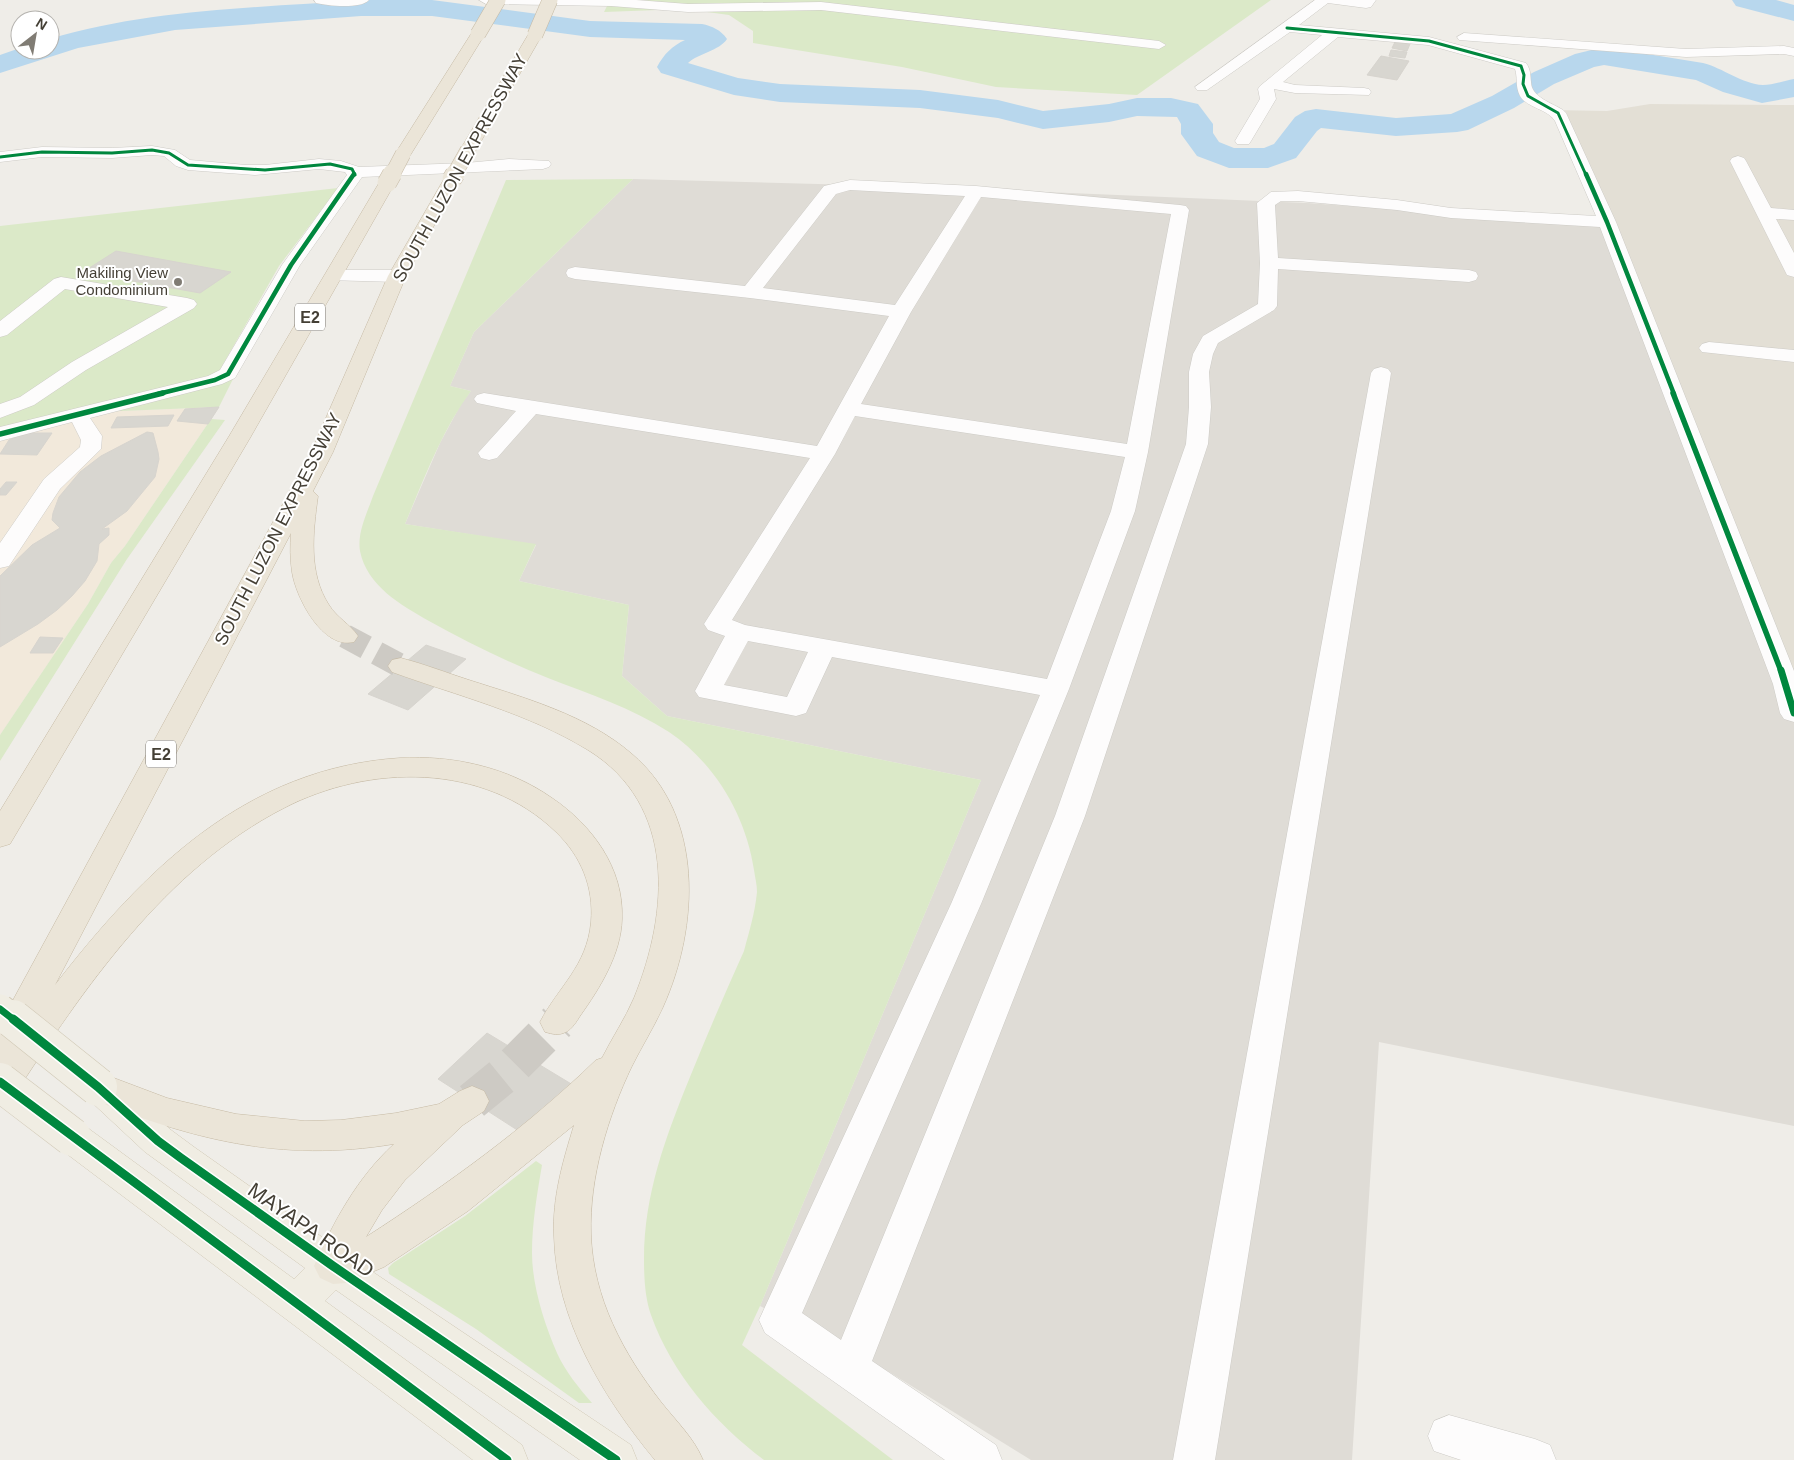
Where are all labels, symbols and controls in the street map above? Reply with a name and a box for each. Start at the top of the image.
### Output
north arrow [10,10,60,60]
text: N [33,14,50,33]
street label: SOUTH LUZON EXPRESSWAY [389,50,531,286]
place label: Makiling View Condominium [75,264,168,298]
marker: Makiling View Condominium [172,276,184,288]
road number: E2 [295,304,325,330]
street label: SOUTH LUZON EXPRESSWAY [211,409,345,649]
road number: E2 [146,741,176,768]
street label: MAYAPA ROAD [244,1178,379,1282]

